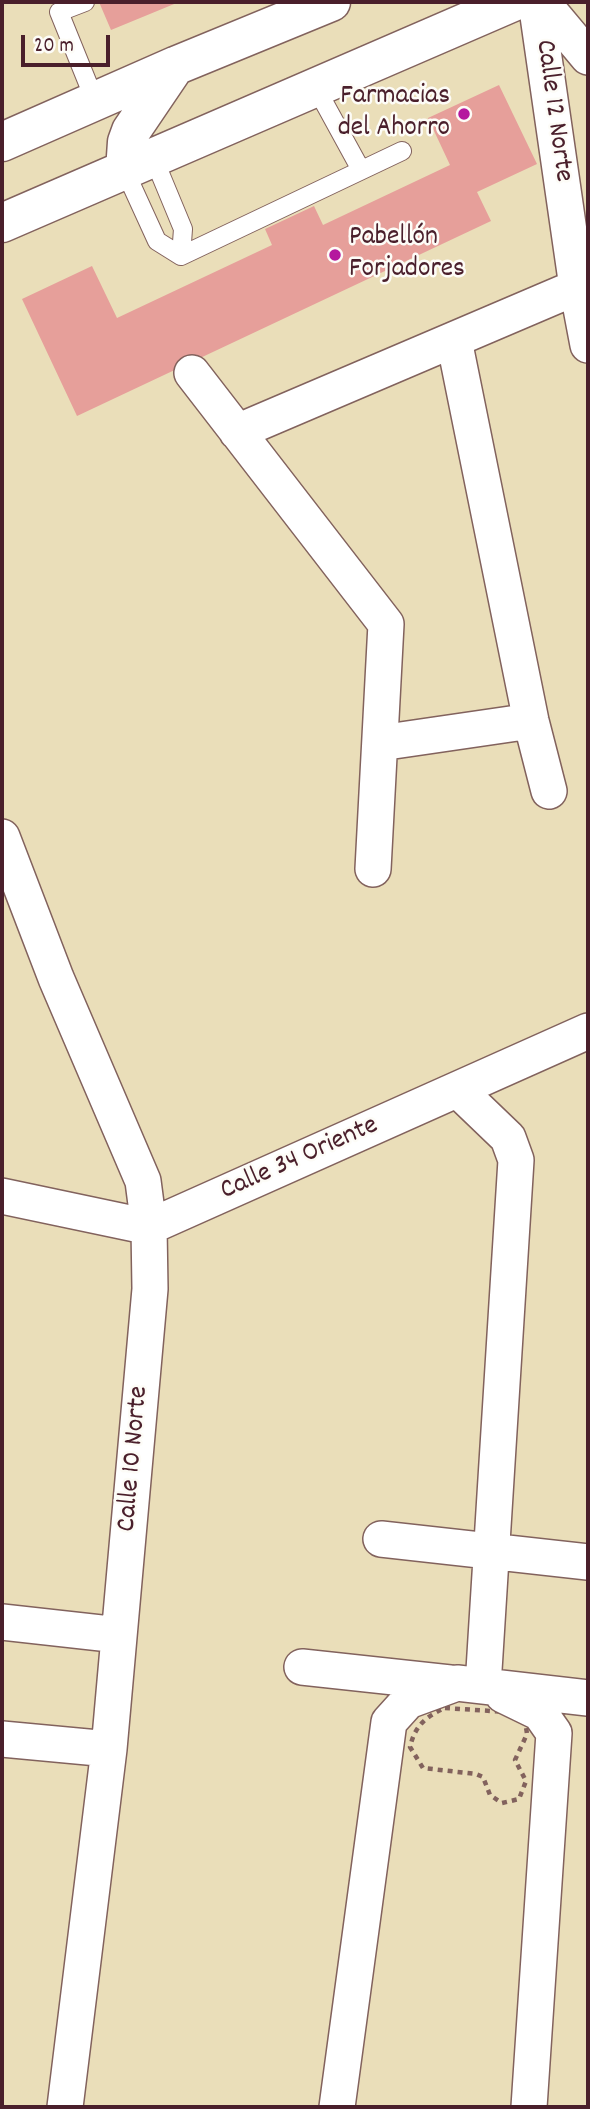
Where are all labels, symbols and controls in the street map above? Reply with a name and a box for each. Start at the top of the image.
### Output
scale bar [24,21,114,65]
text: 20 m [34,32,74,62]
street label: Calle 12 Norte [525,38,579,184]
place label: Farmacias del Ahorro [338,81,450,147]
marker: Farmacias del Ahorro [456,106,472,122]
place label: Pabellón Forjadores [349,222,465,288]
marker: Pabellón Forjadores [327,247,343,263]
street label: Calle 34 Oriente [216,1110,384,1210]
street label: Calle 10 Norte [112,1385,158,1533]

